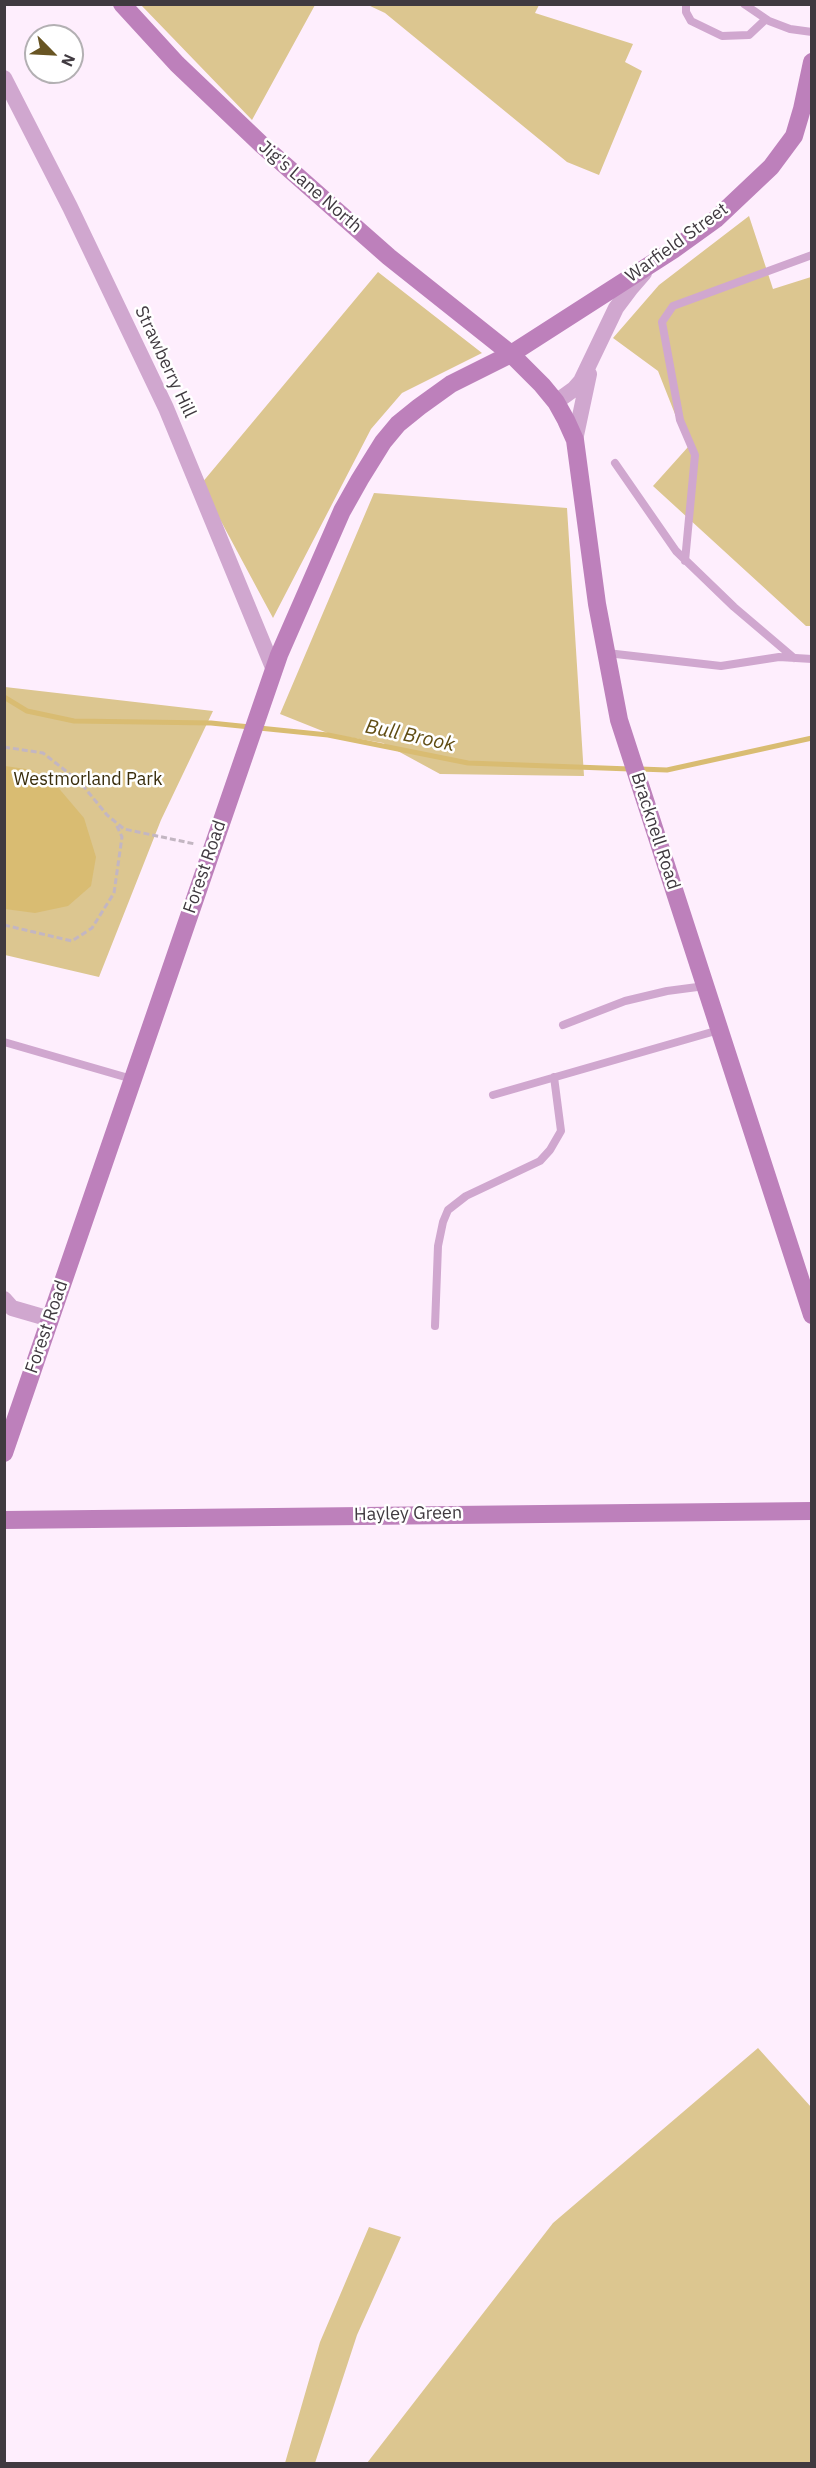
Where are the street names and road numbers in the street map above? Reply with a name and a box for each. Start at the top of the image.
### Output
street label: Jig's Lane North [254,136,366,238]
street label: Warfield Street [622,199,732,287]
street label: Strawberry Hill [130,303,200,421]
street label: Bracknell Road [626,770,684,892]
street label: Forest Road [179,818,231,916]
street label: Forest Road [21,1278,73,1376]
street label: Hayley Green [354,1502,462,1526]

